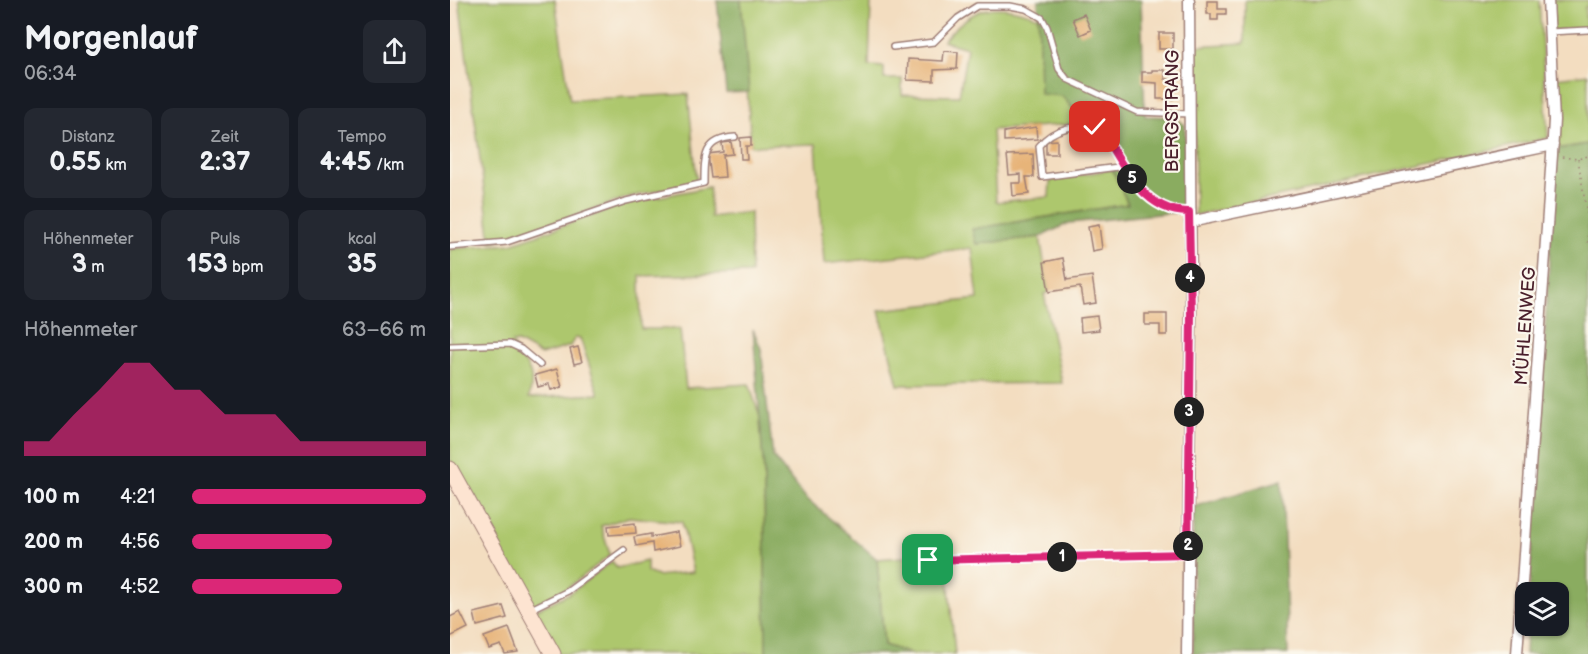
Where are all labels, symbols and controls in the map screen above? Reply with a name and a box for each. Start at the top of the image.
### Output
text: Morgenlauf [24,19,198,59]
button: share [363,20,426,83]
street label: BERGSTRANG [1162,50,1183,172]
text: 06:34 [24,62,77,86]
pin [1069,101,1120,152]
icon: check [1078,110,1111,143]
text: Distanz [61,128,115,147]
text: Zeit [211,128,239,147]
text: Tempo [337,128,387,147]
text: 0.55 [49,147,101,178]
text: 2:37 [199,147,251,178]
text: 4:45 [320,147,372,178]
text: km [101,156,127,175]
text: /km [372,156,404,175]
pin: 5 [1117,164,1147,194]
text: 5 [1127,169,1137,188]
text: Höhenmeter [43,230,133,249]
text: Puls [210,230,240,249]
text: kcal [348,230,376,249]
text: 3 [72,249,87,280]
text: 153 [187,249,228,280]
text: 35 [347,249,377,280]
text: m [87,258,104,277]
text: bpm [228,258,263,277]
pin: 4 [1175,263,1205,293]
street label: MÜHLENWEG [1510,266,1540,386]
text: 4 [1185,268,1195,287]
text: Höhenmeter [24,318,137,342]
text: 63–66 m [342,318,426,342]
pin: 3 [1174,397,1204,427]
text: 3 [1184,402,1194,421]
text: 100 m [24,485,80,509]
text: 4:21 [120,485,155,509]
text: 200 m [24,530,83,554]
text: 4:56 [120,530,160,554]
pin: 2 [1173,531,1203,561]
pin [902,534,953,585]
text: 2 [1183,536,1193,555]
pin: 1 [1047,542,1077,572]
icon: arrive [911,543,944,576]
text: 1 [1059,547,1065,566]
text: 300 m [24,575,83,599]
text: 4:52 [120,575,160,599]
map controls [1515,582,1569,636]
button: layers [1515,582,1569,636]

